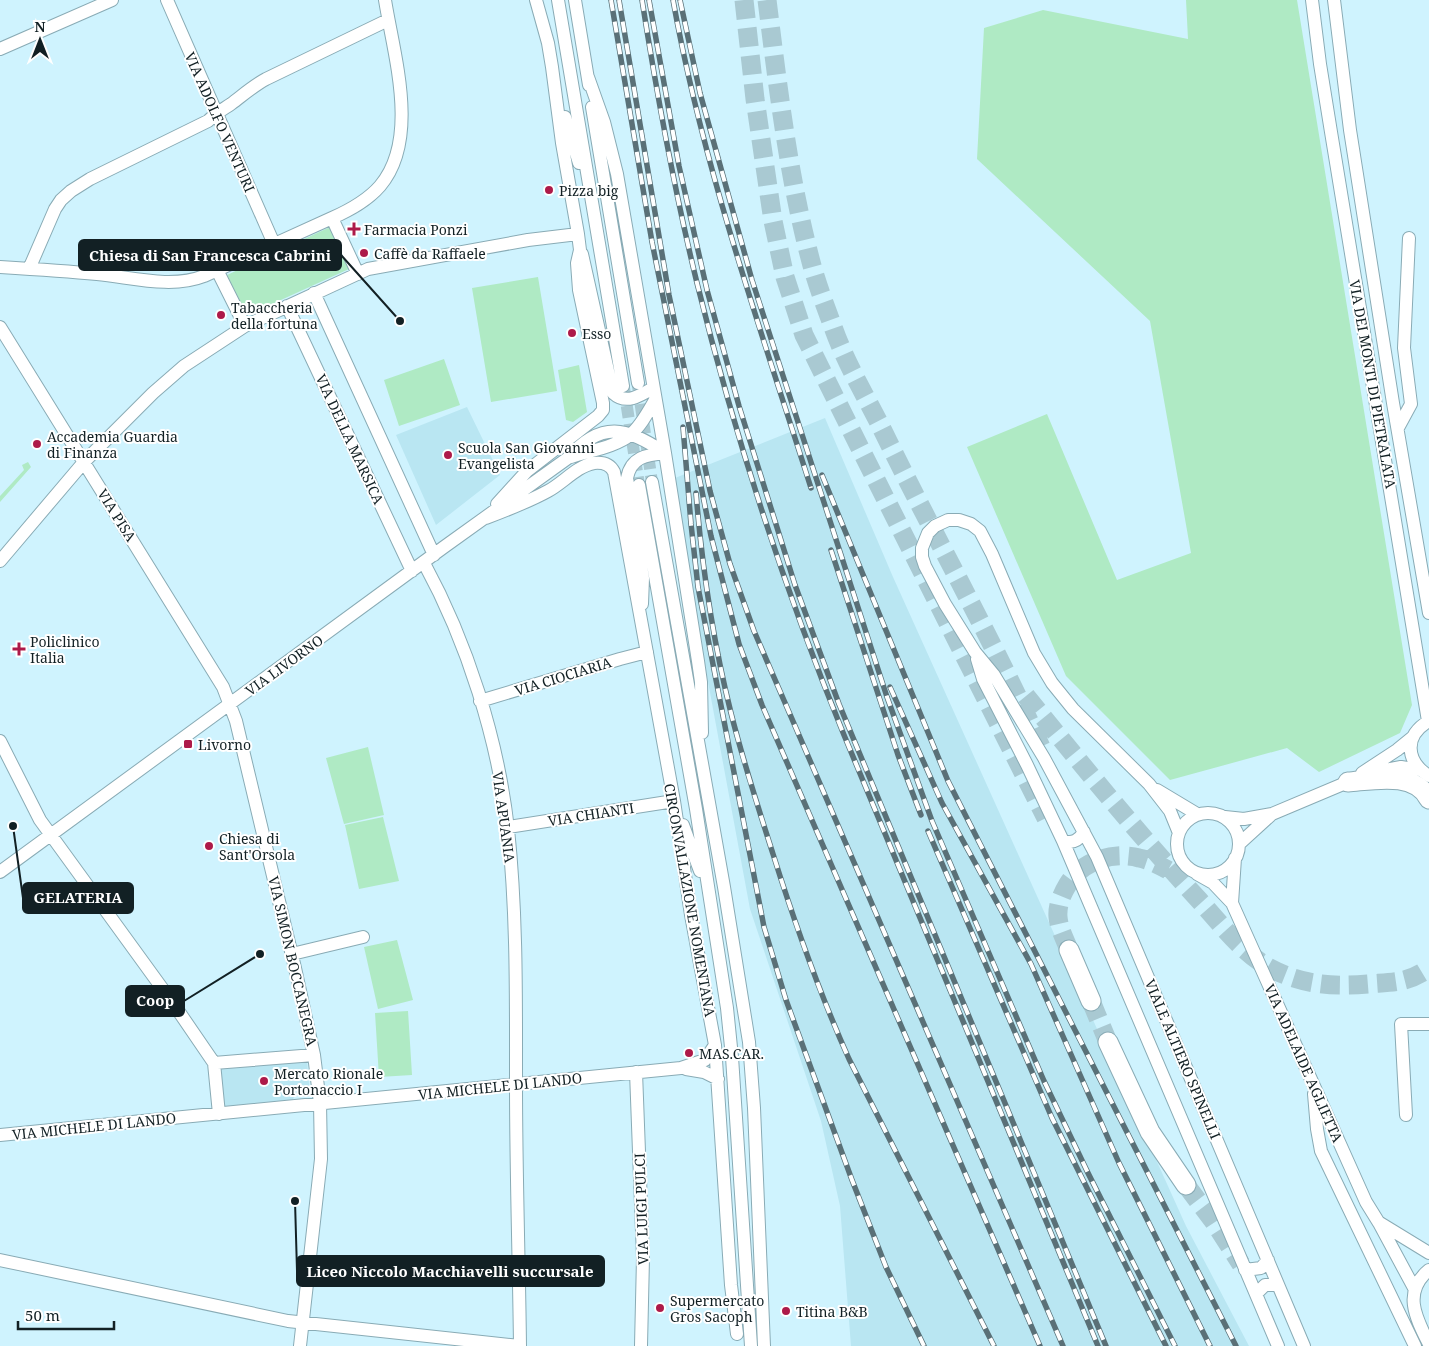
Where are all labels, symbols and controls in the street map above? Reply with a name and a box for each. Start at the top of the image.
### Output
north arrow [15,15,65,65]
text: N [34,17,46,36]
street label: VIA ADOLFO VENTURI [181,49,259,195]
place label: Pizza big [559,181,619,200]
marker: Pizza big [543,184,555,196]
place label: Farmacia Ponzi [364,220,468,239]
marker: Farmacia Ponzi [348,223,360,235]
callout: Chiesa di San Francesca Cabrini [79,240,341,270]
place label: Caffè da Raffaele [374,244,486,263]
text: Chiesa di San Francesca Cabrini [89,245,332,265]
marker: Caffè da Raffaele [358,247,370,259]
street label: VIA DEI MONTI DI PIETRALATA [1345,278,1401,490]
place label: Tabaccheria della fortuna [231,298,318,333]
marker: Tabaccheria della fortuna [215,309,227,321]
place label: Esso [582,324,611,343]
marker: Esso [566,327,578,339]
street label: VIA DELLA MARSICA [312,371,389,507]
place label: Accademia Guardia di Finanza [47,427,178,462]
marker: Accademia Guardia di Finanza [31,438,43,450]
place label: Scuola San Giovanni Evangelista [458,438,595,473]
marker: Scuola San Giovanni Evangelista [442,449,454,461]
street label: VIA PISA [93,485,141,545]
street label: VIA LIVORNO [241,630,327,700]
place label: Policlinico Italia [30,632,100,667]
marker: Policlinico Italia [12,642,26,656]
street label: VIA CIOCIARIA [512,652,614,700]
place label: Livorno [198,735,251,754]
marker: Livorno [182,738,194,750]
street label: VIA APUANIA [488,770,520,864]
street label: CIRCONVALLAZIONE NOMENTANA [660,782,720,1018]
street label: VIA CHIANTI [546,798,636,830]
place label: Chiesa di Sant'Orsola [219,829,295,864]
marker: Chiesa di Sant'Orsola [203,840,215,852]
street label: VIA SIMON BOCCANEGRA [264,874,322,1048]
callout: GELATERIA [23,883,133,913]
text: GELATERIA [33,887,123,907]
street label: VIALE ALTIERO SPINELLI [1141,976,1225,1142]
street label: VIA ADELAIDE AGLIETTA [1260,981,1348,1145]
callout: Coop [126,986,184,1016]
text: Coop [136,990,174,1010]
place label: MAS.CAR. [699,1044,764,1063]
marker: MAS.CAR. [683,1047,695,1059]
place label: Mercato Rionale Portonaccio I [274,1064,383,1099]
street label: VIA MICHELE DI LANDO [417,1068,583,1104]
marker: Mercato Rionale Portonaccio I [258,1075,270,1087]
street label: VIA MICHELE DI LANDO [11,1108,177,1144]
street label: VIA LUIGI PULCI [630,1153,652,1265]
callout: Liceo Niccolo Macchiavelli succursale [297,1256,604,1286]
text: Liceo Niccolo Macchiavelli succursale [307,1261,593,1281]
place label: Supermercato Gros Sacoph [670,1291,764,1326]
scale bar [18,1298,114,1330]
marker: Supermercato Gros Sacoph [654,1302,666,1314]
place label: Titina B&B [796,1302,868,1321]
text: 50 m [25,1305,60,1325]
marker: Titina B&B [780,1305,792,1317]

